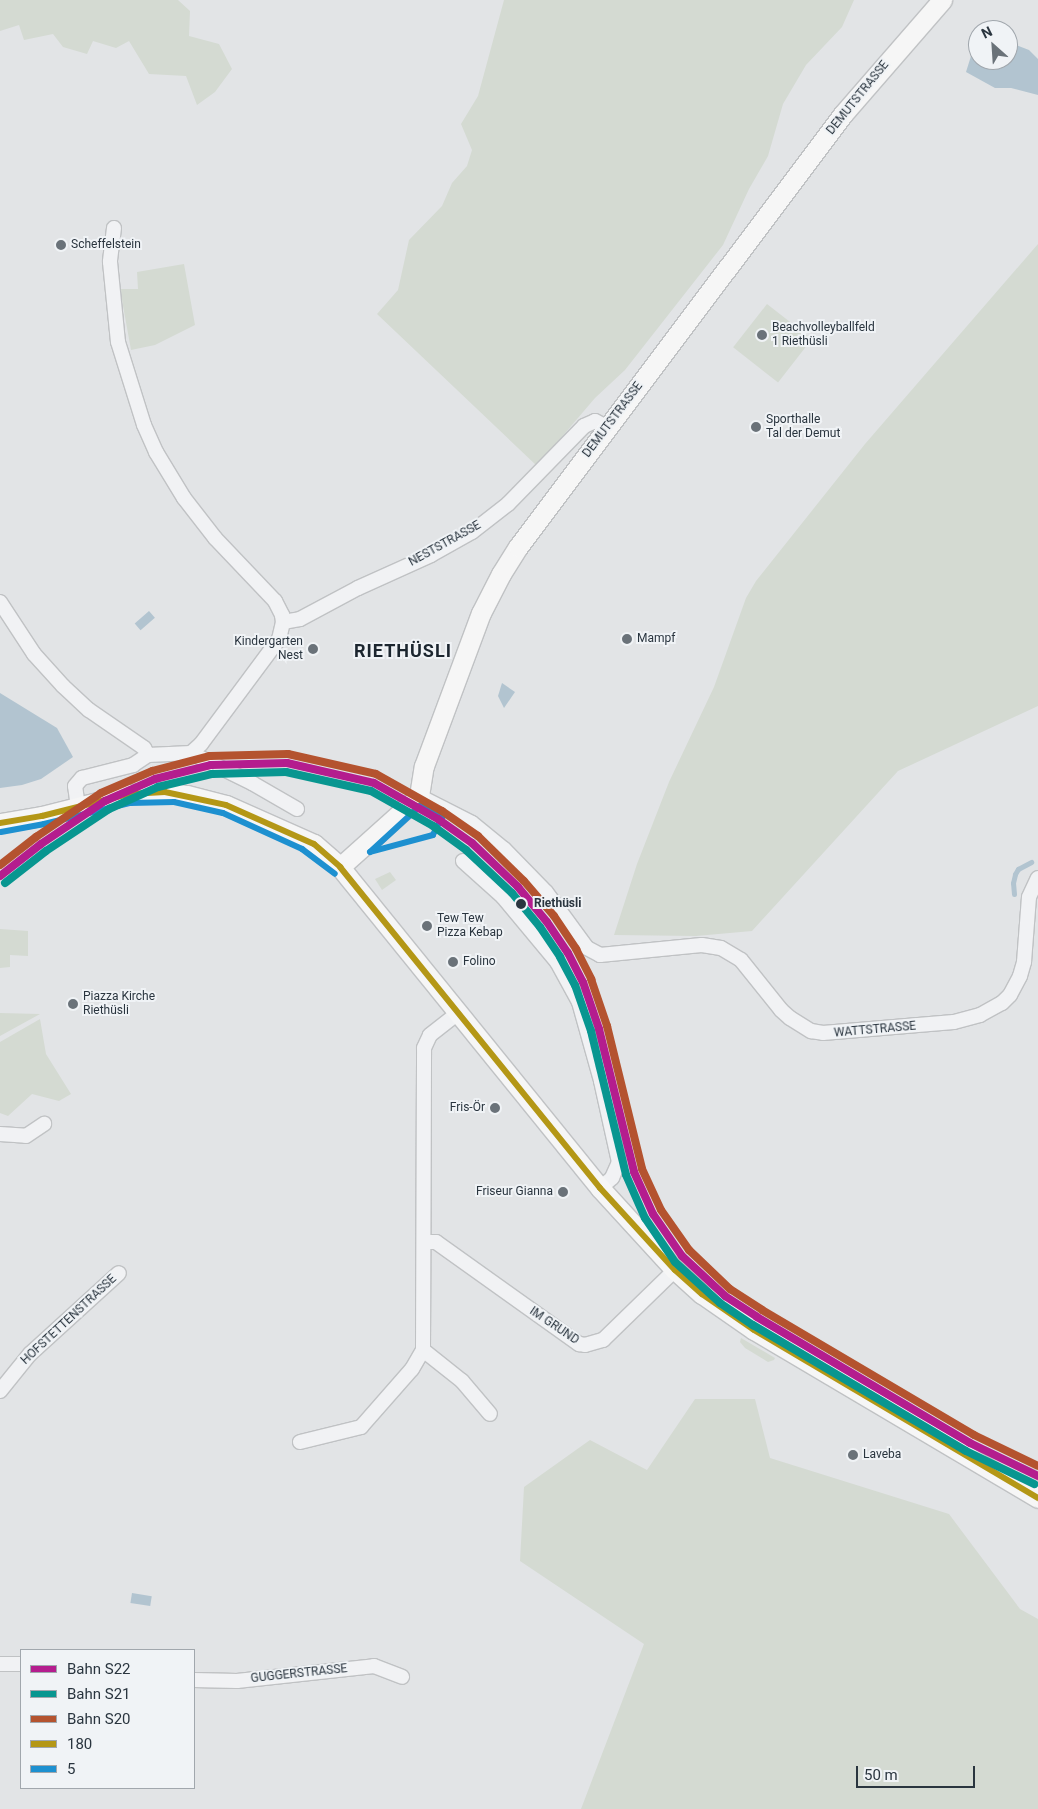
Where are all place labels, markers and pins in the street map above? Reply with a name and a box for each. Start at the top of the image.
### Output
place label: Scheffelstein [71,238,141,252]
marker: Scheffelstein [55,239,67,251]
place label: Beachvolleyballfeld 1 Riethüsli [772,321,875,349]
marker: Beachvolleyballfeld 1 Riethüsli [756,329,768,341]
place label: Sporthalle Tal der Demut [766,413,840,441]
marker: Sporthalle Tal der Demut [750,421,762,433]
place label: Mampf [637,632,675,646]
marker: Mampf [621,633,633,645]
place label: Kindergarten Nest [234,635,303,663]
marker: Kindergarten Nest [307,643,319,655]
marker: Riethüsli [512,895,530,913]
place label: Riethüsli [534,897,581,911]
place label: Tew Tew Pizza Kebap [437,912,503,940]
marker: Tew Tew Pizza Kebap [421,920,433,932]
place label: Folino [463,955,496,969]
marker: Folino [447,956,459,968]
place label: Piazza Kirche Riethüsli [83,990,155,1018]
marker: Piazza Kirche Riethüsli [67,998,79,1010]
place label: Fris-Ör [450,1101,485,1115]
marker: Fris-Ör [489,1102,501,1114]
place label: Friseur Gianna [476,1185,553,1199]
marker: Friseur Gianna [557,1186,569,1198]
place label: Laveba [863,1448,901,1462]
marker: Laveba [847,1449,859,1461]

